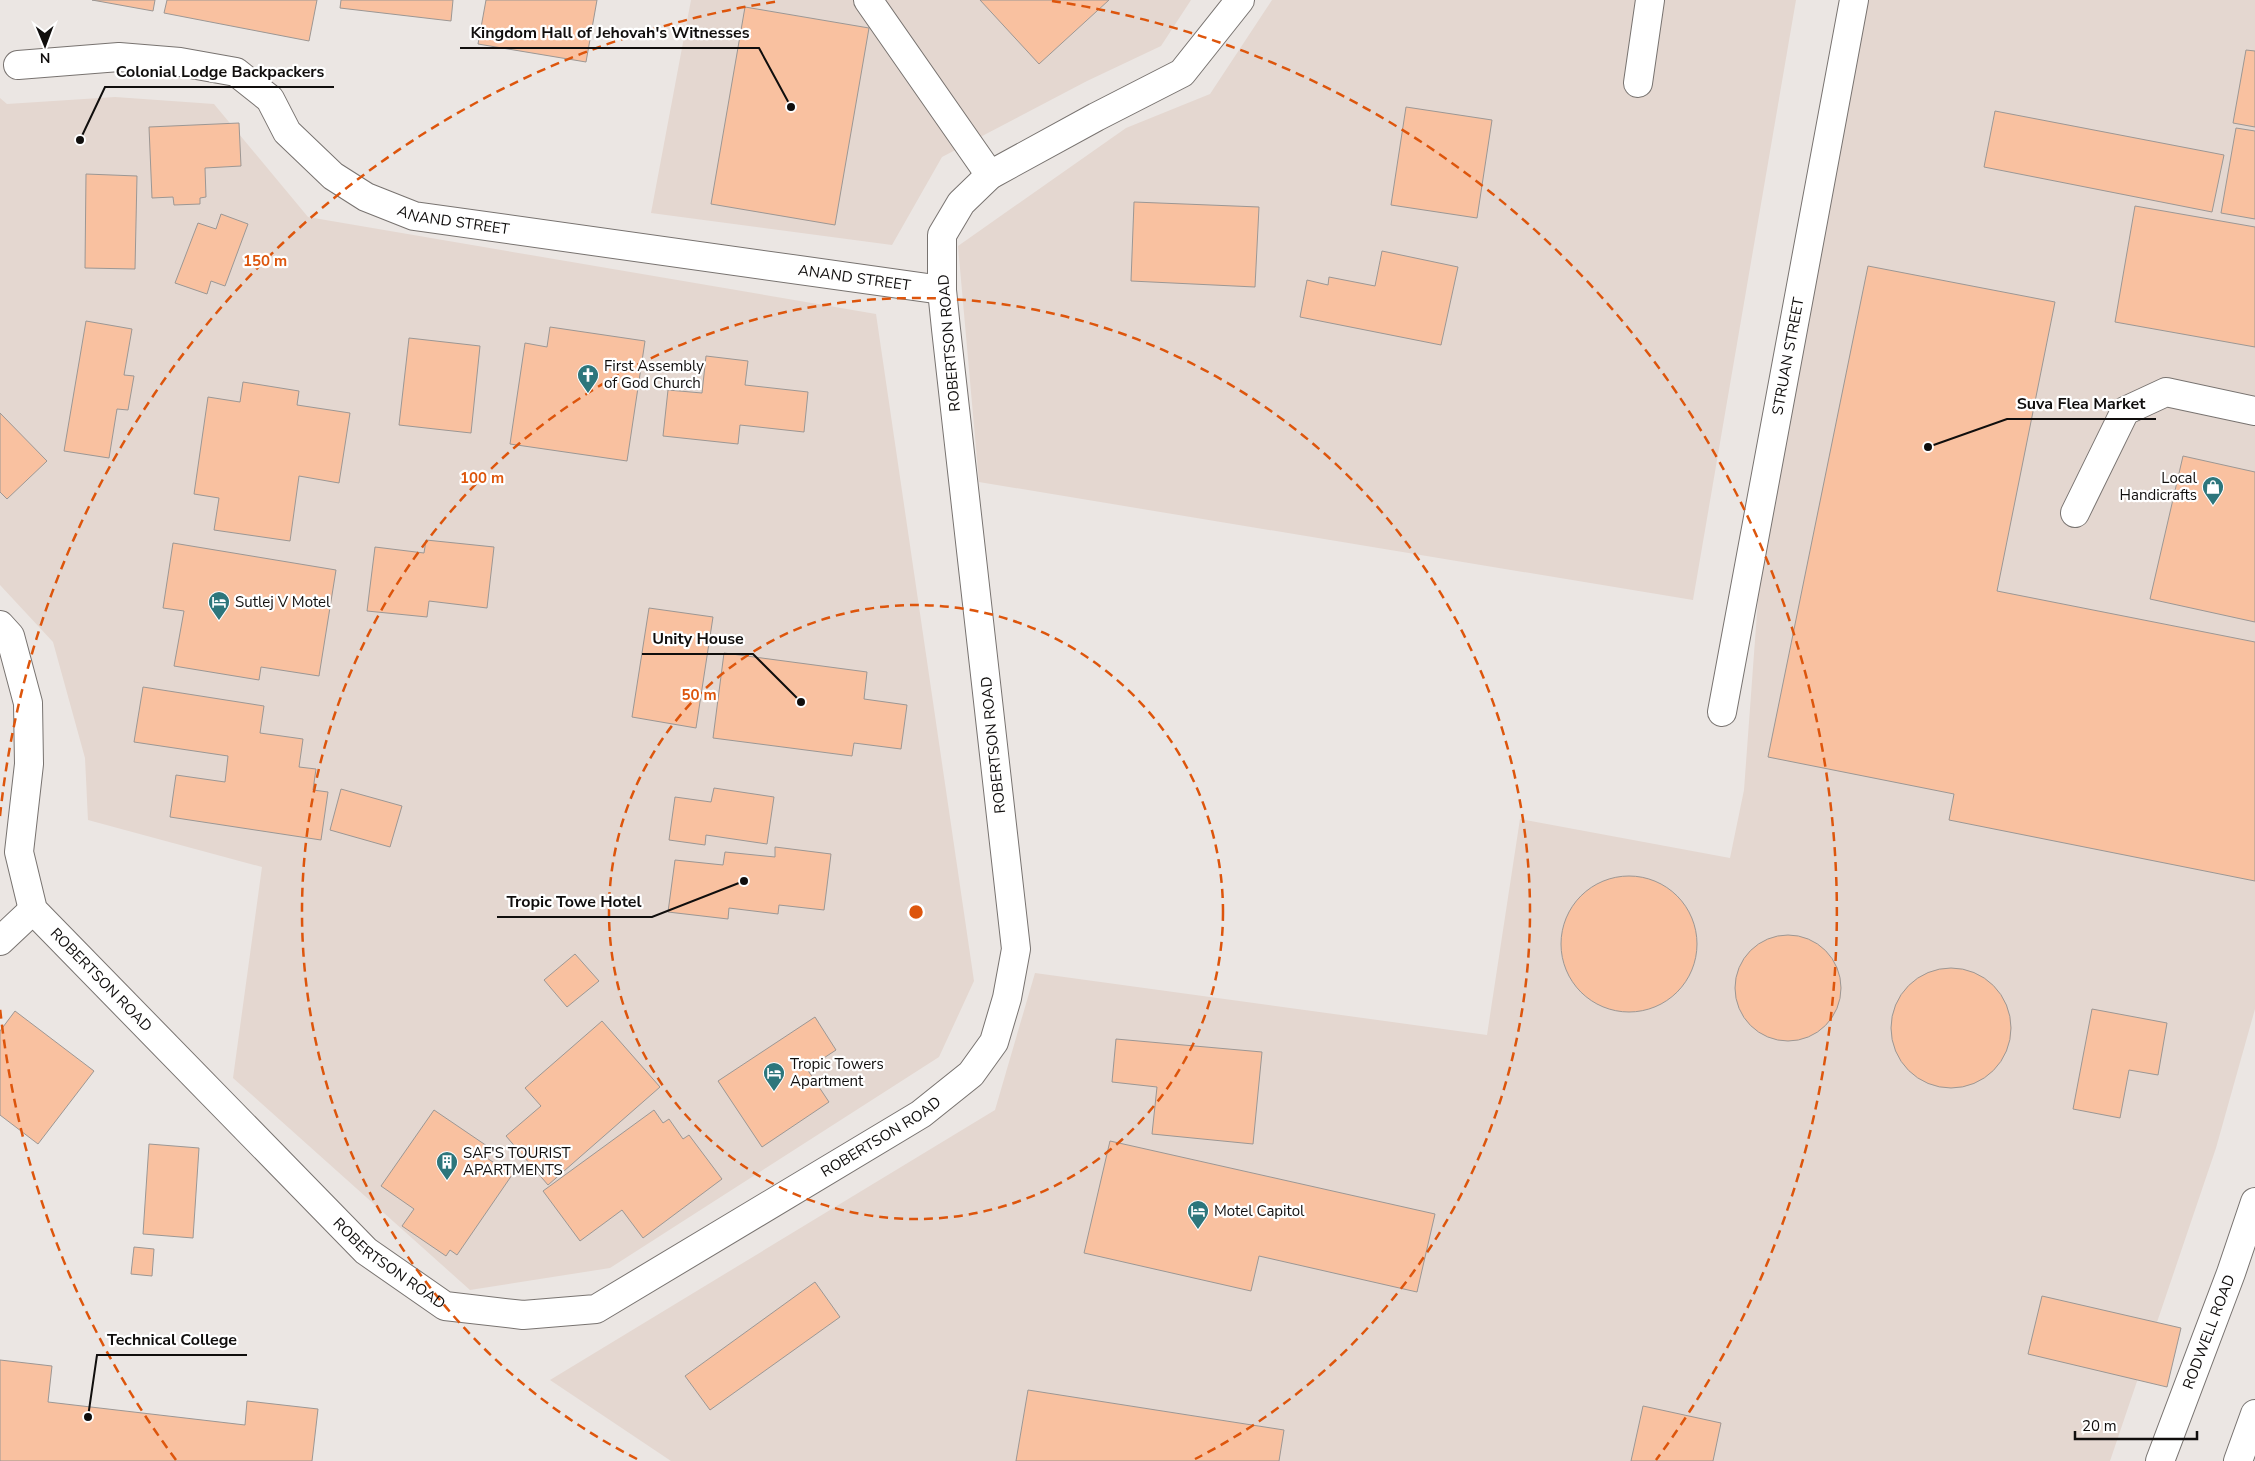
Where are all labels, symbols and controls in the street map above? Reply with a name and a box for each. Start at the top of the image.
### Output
callout: Kingdom Hall of Jehovah's Witnesses [460,17,759,48]
north arrow [20,20,70,70]
text: Kingdom Hall of Jehovah's Witnesses [470,22,750,44]
text: N [40,48,51,67]
callout: Colonial Lodge Backpackers [105,56,334,87]
text: Colonial Lodge Backpackers [116,61,325,83]
street label: ANAND STREET [394,200,511,239]
text: 150 m [243,251,287,271]
street label: ANAND STREET [797,260,912,295]
street label: ROBERTSON ROAD [933,273,965,413]
street label: STRUAN STREET [1767,296,1809,417]
place label: First Assembly of God Church [604,356,704,393]
church icon: First Assembly of God Church [576,363,600,394]
callout: Suva Flea Market [2007,388,2156,419]
text: Suva Flea Market [2017,393,2146,415]
text: 100 m [460,468,504,488]
place label: Local Handicrafts [2120,468,2198,505]
shop icon: Local Handicrafts [2201,475,2225,506]
hotel icon: Sutlej V Motel [207,590,231,621]
place label: Sutlej V Motel [235,592,331,612]
callout: Unity House [642,623,753,654]
text: Unity House [652,628,744,650]
street label: ROBERTSON ROAD [976,675,1010,815]
text: 50 m [681,685,717,705]
callout: Tropic Towe Hotel [497,886,652,917]
text: Tropic Towe Hotel [506,891,642,913]
centre of rings [907,903,925,921]
street label: ROBERTSON ROAD [46,923,156,1036]
place label: Tropic Towers Apartment [790,1054,884,1091]
hotel icon: Tropic Towers Apartment [762,1061,786,1092]
street label: ROBERTSON ROAD [817,1092,945,1182]
place label: SAF'S TOURIST APARTMENTS [463,1143,570,1180]
building icon: SAF'S TOURIST APARTMENTS [435,1150,459,1181]
hotel icon: Motel Capitol [1186,1199,1210,1230]
place label: Motel Capitol [1214,1201,1305,1221]
street label: ROBERTSON ROAD [329,1213,450,1313]
street label: RODWELL ROAD [2178,1272,2240,1392]
callout: Technical College [97,1324,247,1355]
text: Technical College [107,1329,237,1351]
scale bar [2075,1408,2198,1440]
text: 20 m [2082,1416,2117,1436]

